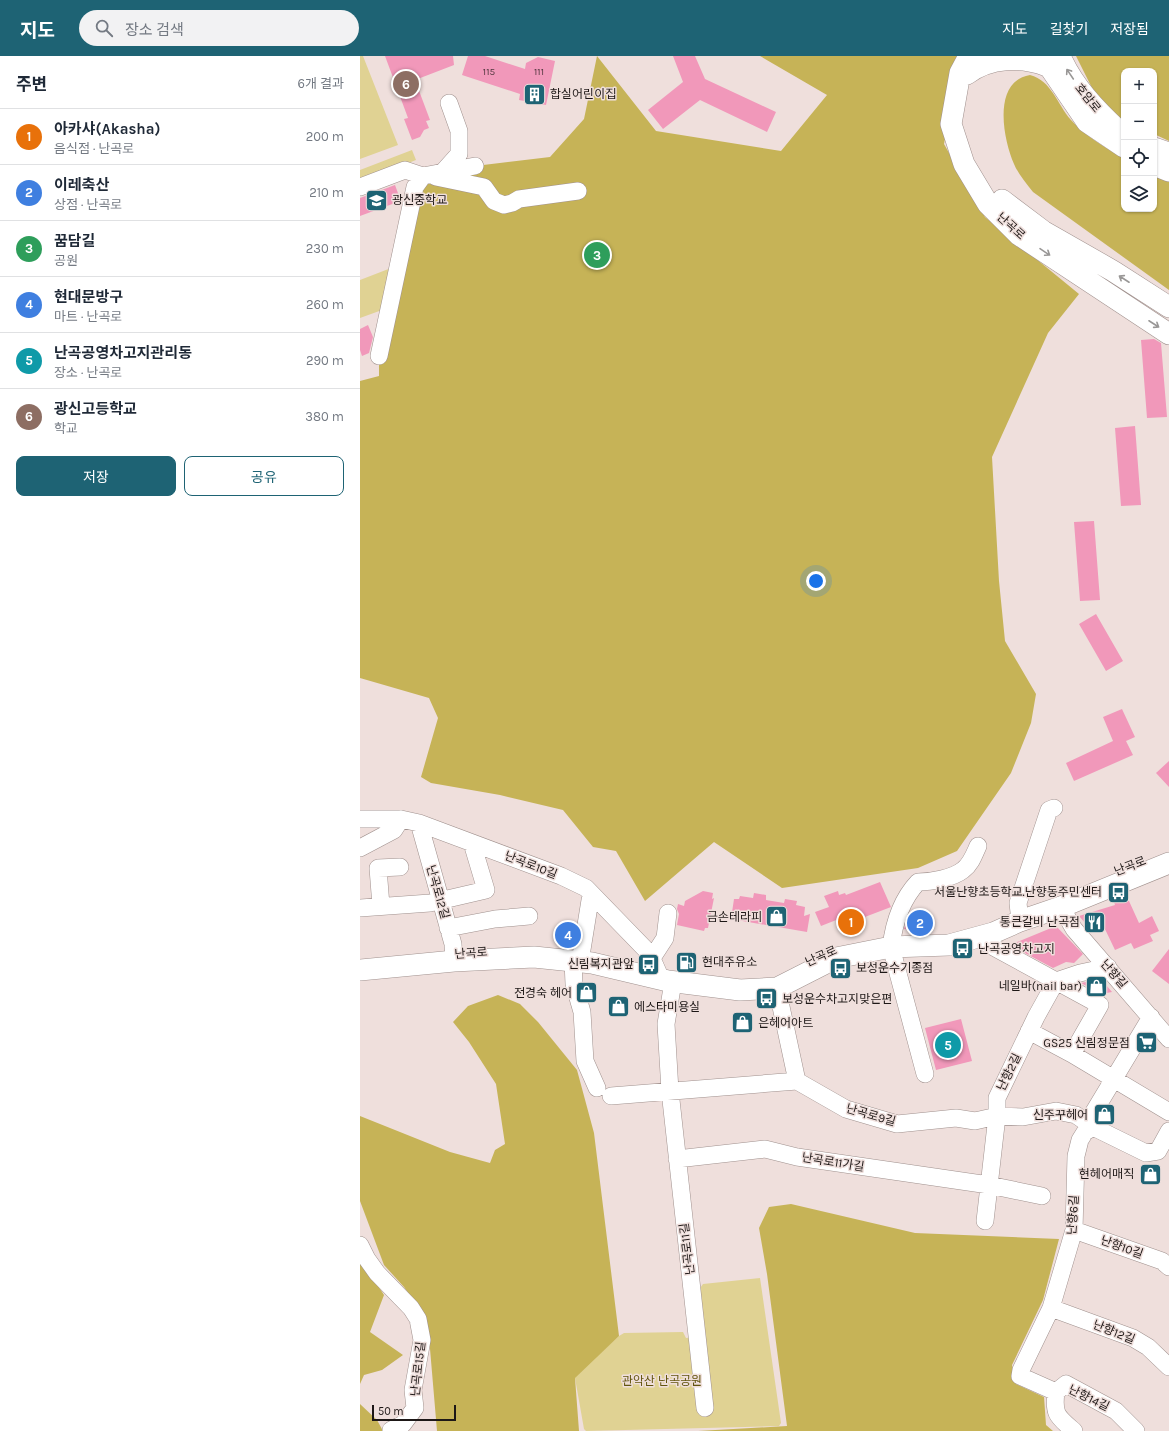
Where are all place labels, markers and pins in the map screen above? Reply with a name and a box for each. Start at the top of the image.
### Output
pin: 6 [393,69,419,99]
building icon: 합실어린이집 [521,81,547,107]
place label: 합실어린이집 [550,87,616,101]
school or university icon: 광신중학교 [364,187,390,213]
place label: 광신중학교 [392,193,447,207]
pin: 3 [584,240,610,270]
bus stop icon: 서울난향초등학교.난향동주민센터 [1105,879,1131,905]
place label: 서울난향초등학교.난향동주민센터 [934,885,1102,899]
shop icon: 금손테라피 [764,904,790,930]
pin: 1 [838,907,864,937]
pin: 2 [907,908,933,938]
restaurant icon: 통큰갈비 난곡점 [1082,909,1108,935]
place label: 금손테라피 [707,910,762,924]
place label: 통큰갈비 난곡점 [1000,915,1080,929]
pin: 4 [555,920,581,950]
bus stop icon: 난곡공영차고지 [949,936,975,962]
place label: 난곡공영차고지 [978,942,1055,956]
fuel station icon: 현대주유소 [674,949,700,975]
bus stop icon: 신림복지관앞 [636,951,662,977]
place label: 현대주유소 [702,955,757,969]
bus stop icon: 보성운수기종점 [827,955,853,981]
place label: 신림복지관앞 [568,957,634,971]
place label: 보성운수기종점 [856,961,933,975]
shop icon: 네일바(nail bar) [1084,973,1110,999]
place label: 네일바(nail bar) [999,979,1082,993]
shop icon: 전경숙 헤어 [574,980,600,1006]
place label: 전경숙 헤어 [514,986,572,1000]
bus stop icon: 보성운수차고지맞은편 [754,986,780,1012]
place label: 보성운수차고지맞은편 [782,992,892,1006]
shop icon: 에스타미용실 [606,994,632,1020]
place label: 에스타미용실 [634,1000,700,1014]
shop icon: 은헤어아트 [729,1010,755,1036]
place label: 은헤어아트 [758,1016,813,1030]
pin: 5 [935,1030,961,1060]
supermarket icon: GS25 신림정문점 [1133,1030,1159,1056]
place label: GS25 신림정문점 [1043,1036,1130,1050]
shop icon: 신주꾸헤어 [1091,1102,1117,1128]
place label: 신주꾸헤어 [1033,1108,1088,1122]
shop icon: 현헤어매직 [1137,1161,1163,1187]
place label: 현헤어매직 [1079,1167,1134,1181]

